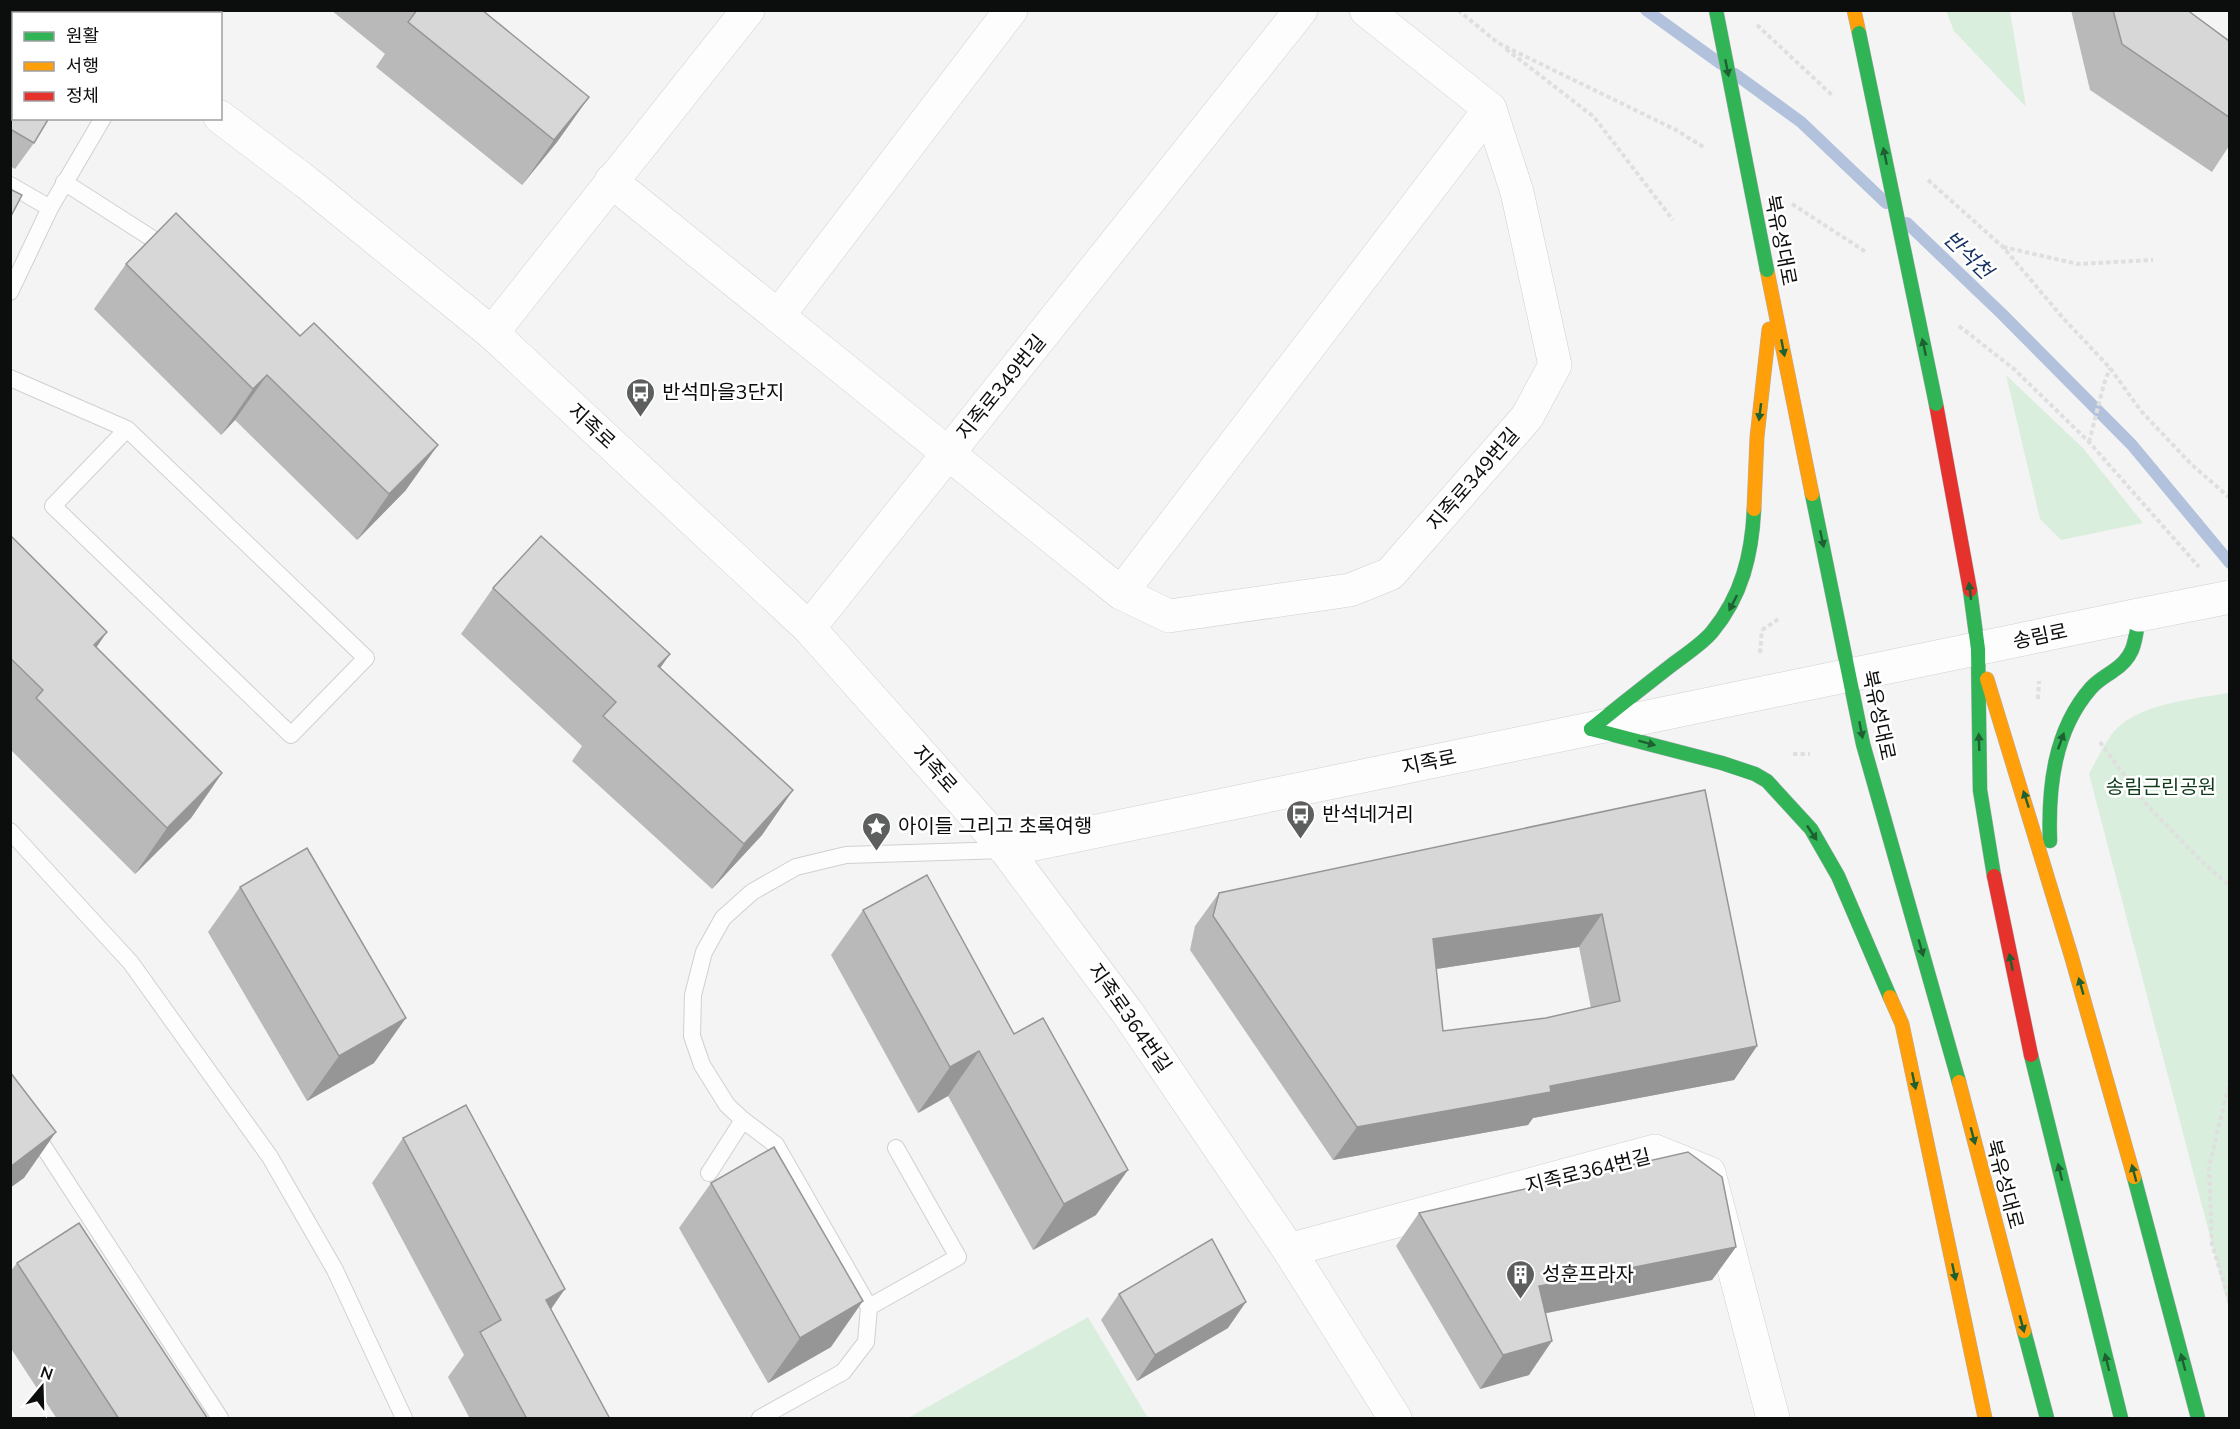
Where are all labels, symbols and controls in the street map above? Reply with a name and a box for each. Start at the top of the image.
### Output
legend [12,12,222,120]
text: 원활 [66,24,99,48]
text: 서행 [66,54,99,78]
one-way arrow [1723,59,1732,78]
text: 정체 [66,84,99,108]
one-way arrow [1880,146,1889,165]
street label: 북유성대로 [1758,192,1803,288]
water label: 반석천 [1937,225,2000,287]
street label: 지족로349번길 [951,329,1052,446]
one-way arrow [1919,337,1928,356]
one-way arrow [1779,339,1788,358]
bus stop icon: 반석마을3단지 [625,376,657,418]
place label: 반석마을3단지 [662,379,784,406]
street label: 지족로 [562,398,621,455]
one-way arrow [1755,403,1765,422]
street label: 지족로349번길 [1421,422,1526,536]
one-way arrow [1818,530,1827,549]
one-way arrow [1966,582,1975,601]
one-way arrow [1728,594,1738,612]
street label: 송림로 [2010,618,2070,655]
street label: 북유성대로 [1856,667,1901,763]
one-way arrow [1857,721,1866,740]
one-way arrow [2056,732,2066,750]
one-way arrow [1974,733,1983,752]
one-way arrow [1638,739,1656,749]
street label: 지족로 [906,740,963,799]
street label: 지족로 [1399,744,1459,781]
park label: 송림근린공원 [2106,774,2216,801]
one-way arrow [2020,790,2030,808]
bus stop icon: 반석네거리 [1285,798,1317,840]
place label: 반석네거리 [1322,801,1414,828]
place icon: 아이들 그리고 초록여행 [861,810,893,852]
place label: 아이들 그리고 초록여행 [898,813,1092,840]
one-way arrow [1806,825,1817,841]
one-way arrow [1917,939,1926,957]
one-way arrow [2006,952,2015,971]
street label: 지족로364번길 [1082,958,1177,1078]
one-way arrow [2076,976,2085,994]
one-way arrow [1910,1072,1919,1091]
one-way arrow [1968,1126,1978,1145]
street label: 북유성대로 [1980,1136,2029,1232]
street label: 지족로364번길 [1523,1143,1653,1200]
one-way arrow [2054,1163,2064,1182]
one-way arrow [2128,1164,2138,1183]
building icon: 성훈프라자 [1505,1258,1537,1300]
place label: 성훈프라자 [1542,1261,1634,1288]
one-way arrow [1950,1263,1960,1281]
one-way arrow [2018,1315,2027,1333]
one-way arrow [2101,1353,2111,1371]
one-way arrow [2178,1353,2188,1371]
north arrow [12,1357,72,1417]
text: N [37,1361,56,1386]

